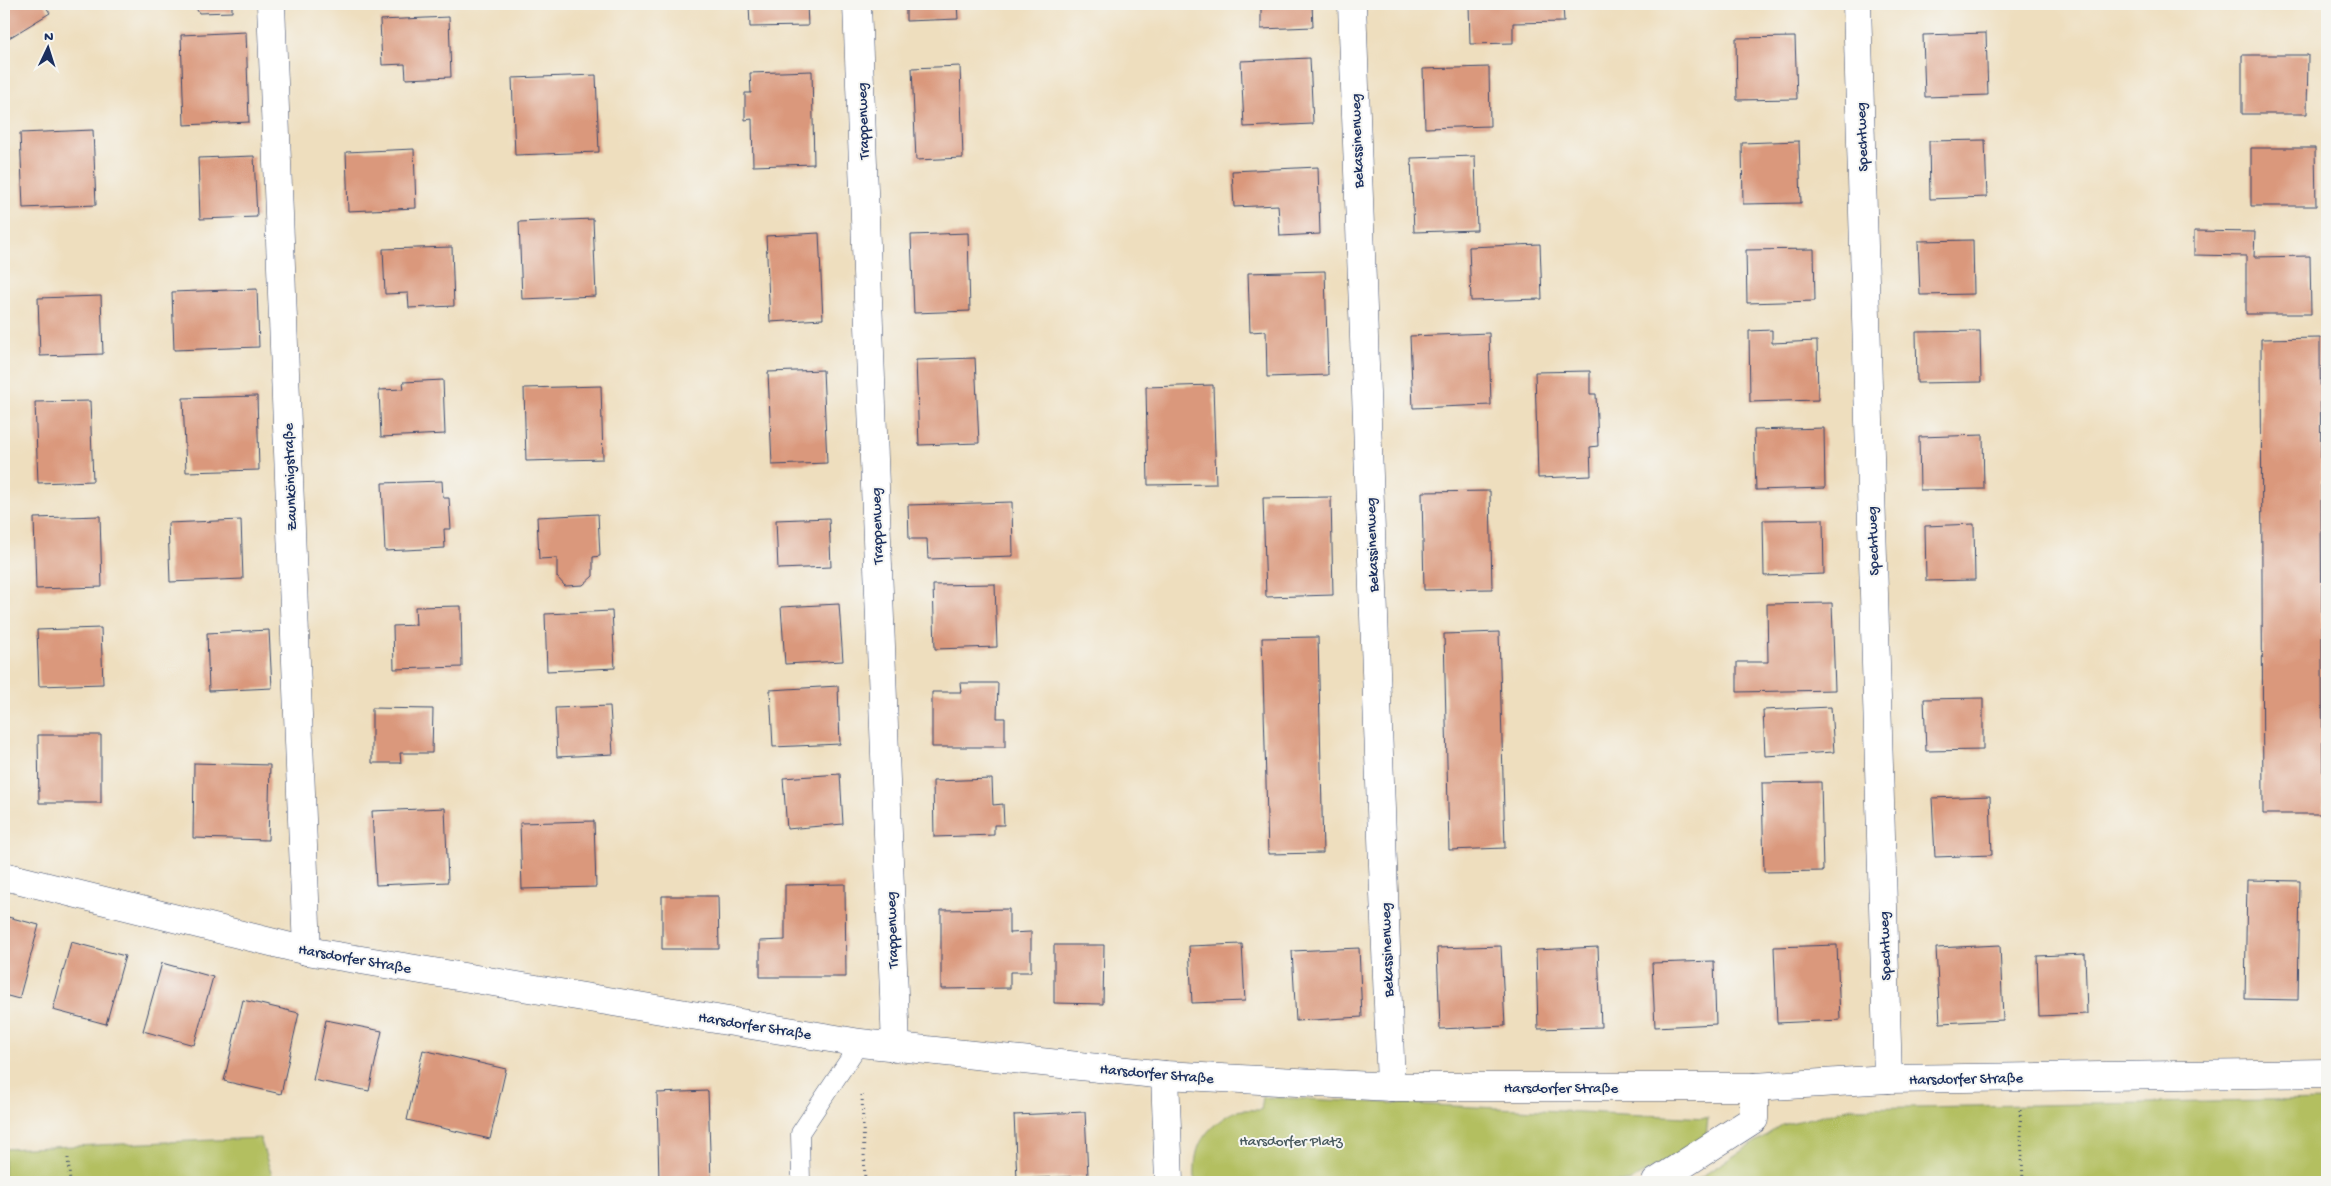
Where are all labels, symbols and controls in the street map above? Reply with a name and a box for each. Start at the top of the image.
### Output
north arrow [22,22,72,72]
text: N [44,29,54,46]
street label: Trappenweg [854,82,874,161]
street label: Bekassinenweg [1347,93,1369,190]
street label: Spechtweg [1853,102,1873,172]
street label: Zaunkönigstraße [280,423,302,531]
street label: Trappenweg [868,487,888,566]
street label: Bekassinenweg [1362,497,1384,594]
street label: Spechtweg [1864,506,1884,576]
street label: Trappenweg [883,891,903,970]
street label: Bekassinenweg [1377,902,1399,999]
street label: Spechtweg [1876,911,1896,981]
street label: Harsdorfer Straße [297,941,413,979]
street label: Harsdorfer Straße [697,1009,813,1045]
street label: Harsdorfer Straße [1099,1061,1215,1089]
street label: Harsdorfer Straße [1909,1070,2024,1090]
street label: Harsdorfer Straße [1504,1080,1618,1098]
park label: Harsdorfer Platz [1239,1133,1343,1151]

